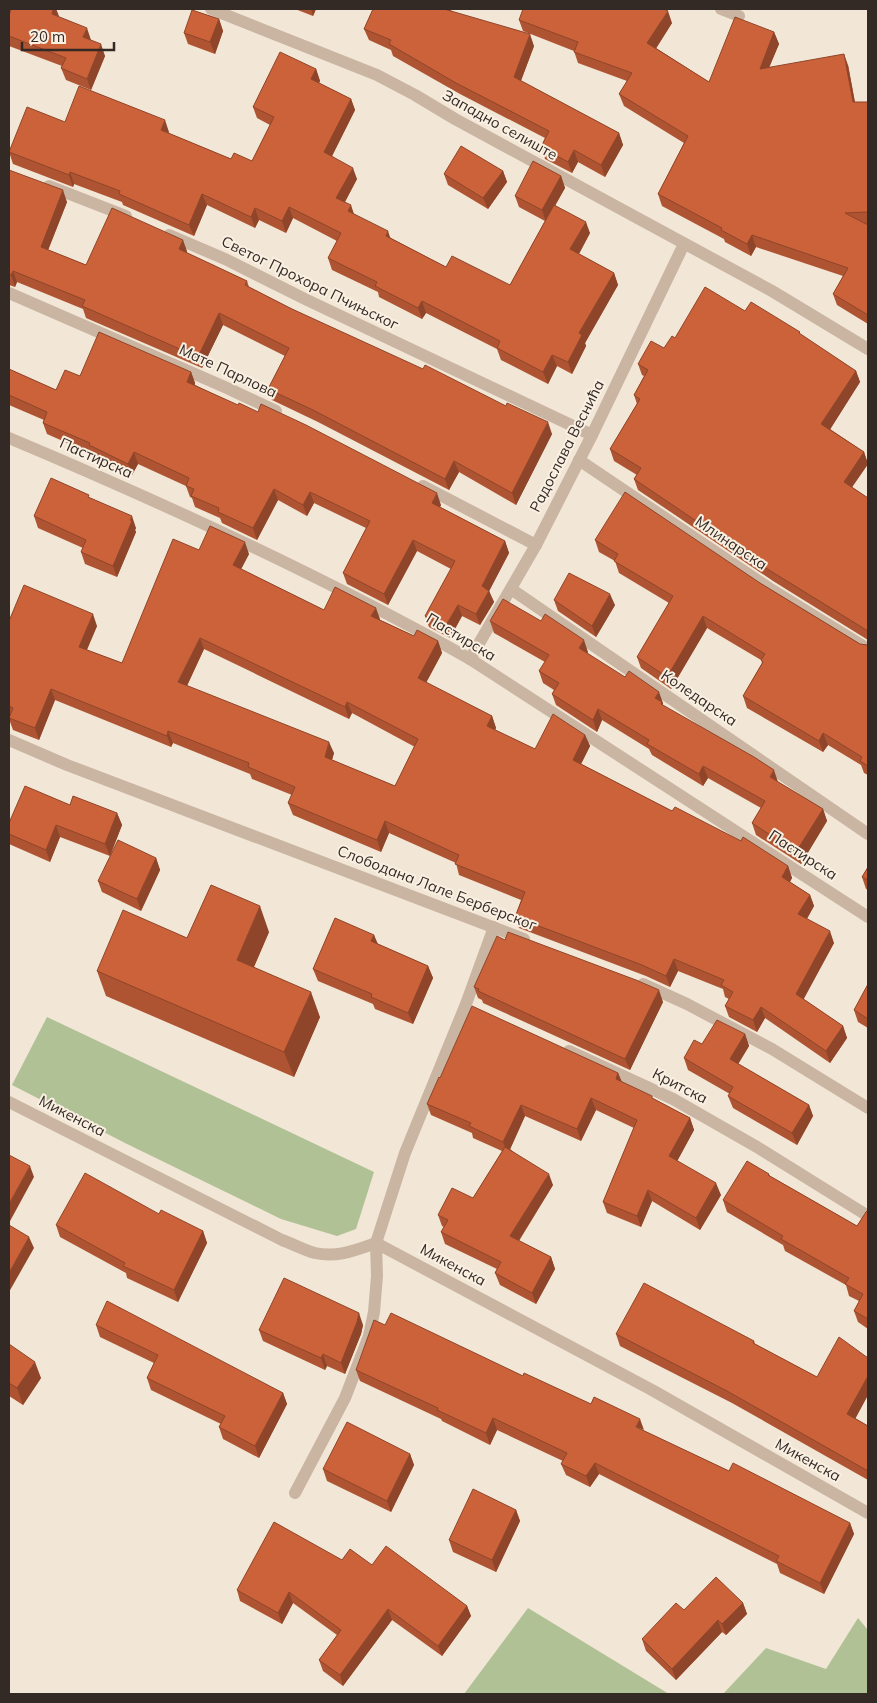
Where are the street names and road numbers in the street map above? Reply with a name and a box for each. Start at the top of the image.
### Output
street label: Западно селиште [439,85,561,164]
street label: Светог Прохора Пчињског [219,231,402,334]
street label: Мате Парлова [176,340,280,401]
street label: Радослава Веснића [525,377,608,515]
street label: Пастирска [57,433,136,482]
street label: Млинарска [692,512,771,574]
street label: Пастирска [423,608,500,665]
street label: Коледарска [658,665,741,730]
street label: Пастирска [765,825,841,884]
street label: Слободана Лале Берберског [335,841,540,935]
street label: Критска [649,1064,711,1108]
street label: Микенска [36,1091,109,1140]
street label: Микенска [417,1239,489,1290]
street label: Микенска [772,1434,844,1485]

